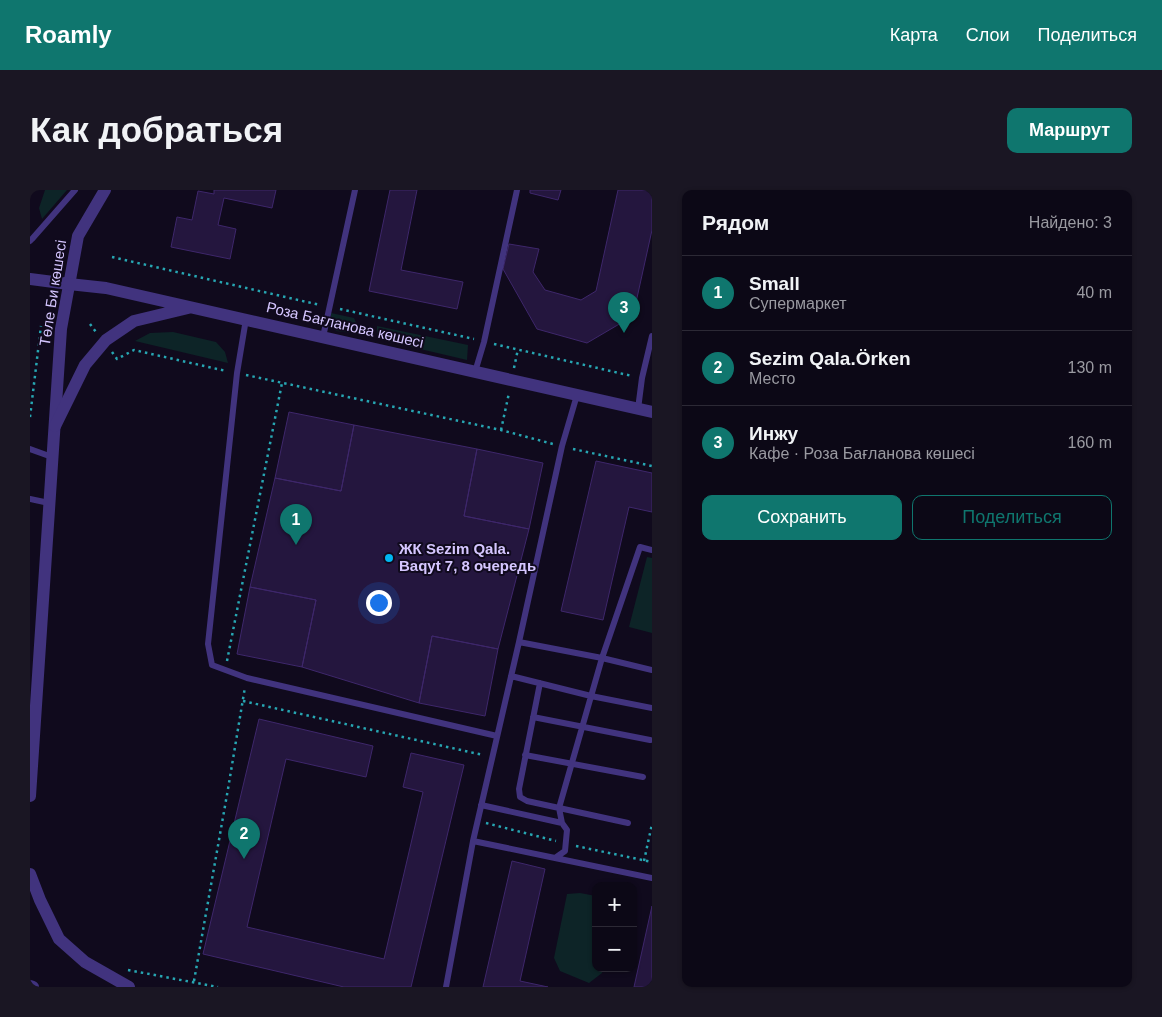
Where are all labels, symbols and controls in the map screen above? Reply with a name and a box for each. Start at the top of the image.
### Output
text: Roamly [25,21,112,48]
text: Карта [890,25,938,45]
text: Слои [966,25,1010,45]
text: Поделиться [1038,25,1137,45]
button: Маршрут [1007,108,1132,153]
text: Как добраться [30,110,283,149]
text: Рядом [702,211,769,234]
text: Найдено: 3 [1029,214,1112,231]
street label: Төле Би көшесі [36,239,69,347]
text: Small [749,273,800,294]
text: 1 [714,284,722,301]
text: 40 m [1076,284,1112,301]
pin: 3 [608,292,640,333]
text: Супермаркет [749,295,847,312]
street label: Роза Бағланова көшесі [265,298,425,351]
text: Sezim Qala.Örken [749,348,911,369]
text: 2 [714,359,722,376]
text: 130 m [1068,359,1112,376]
text: Место [749,370,795,387]
text: Инжу [749,423,798,444]
text: 3 [714,434,722,451]
text: 160 m [1068,434,1112,451]
text: Кафе · Роза Бағланова көшесі [749,445,975,462]
button: Сохранить [702,495,902,540]
button: Поделиться [912,495,1112,540]
pin: 1 [280,504,312,545]
place label: ЖК Sezim Qala. Baqyt 7, 8 очередь [398,540,536,574]
marker: ЖК Sezim Qala. Baqyt 7, 8 очередь [383,552,395,564]
your location [366,590,392,616]
pin: 2 [228,818,260,859]
map controls [592,882,637,972]
button: + [592,882,637,927]
button: − [592,927,637,972]

